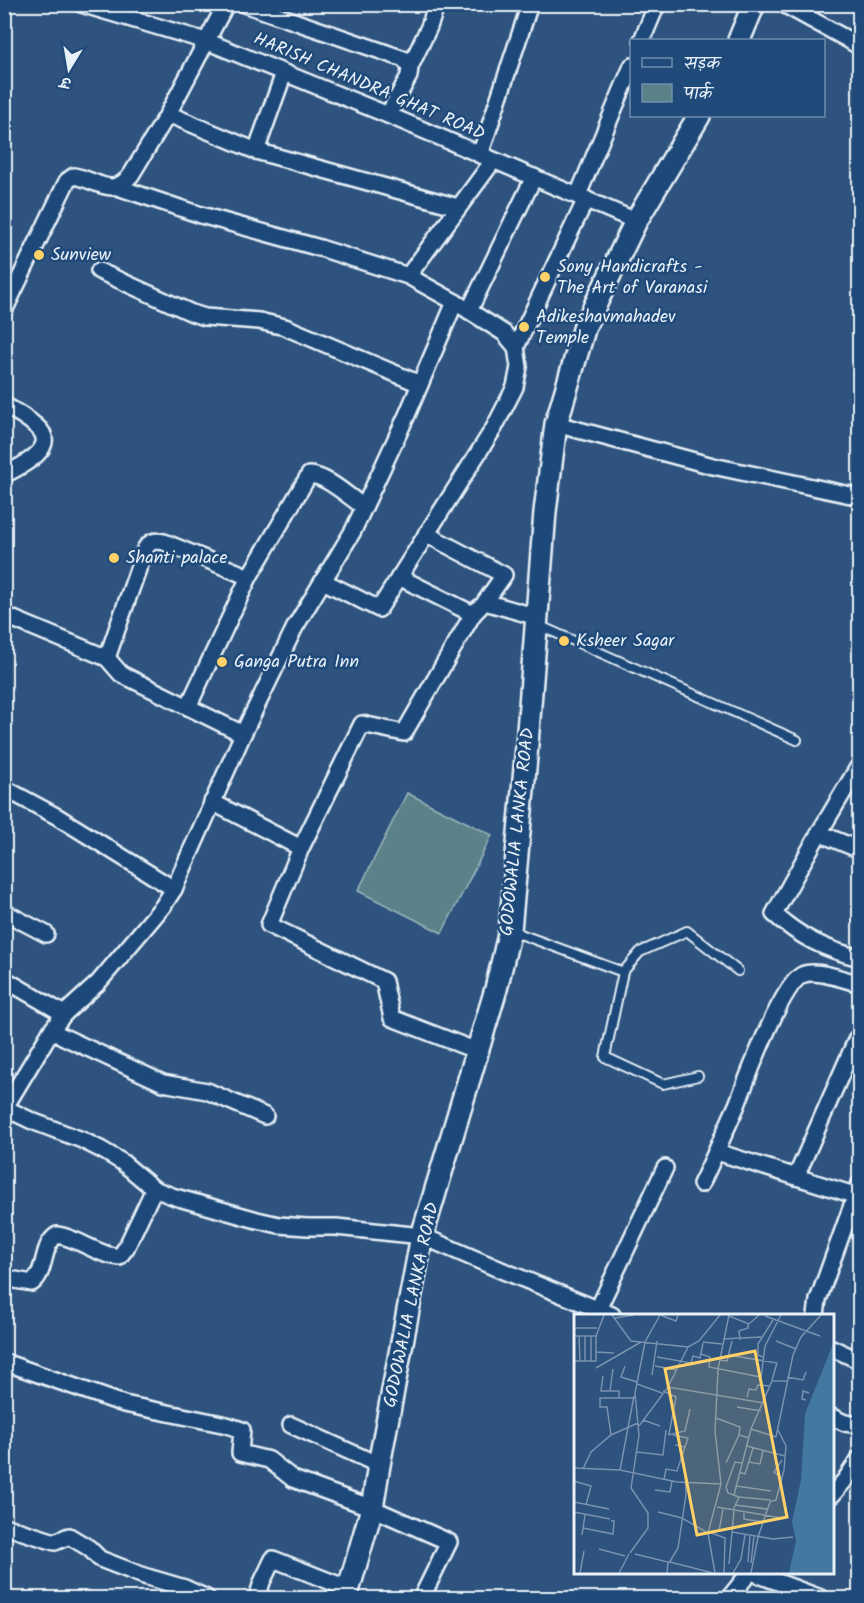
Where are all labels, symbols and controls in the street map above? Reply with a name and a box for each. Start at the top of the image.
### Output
street label: HARISH CHANDRA GHAT ROAD [249,25,490,149]
north arrow [39,39,99,99]
legend [630,39,825,117]
text: सड़क [684,50,722,79]
text: उ [56,68,74,95]
text: पार्क [683,80,715,109]
place label: Sunview [51,241,112,270]
marker: Sunview [32,248,46,262]
place label: Sony Handicrafts - The Art of Varanasi [557,253,708,303]
marker: Sony Handicrafts - The Art of Varanasi [538,270,552,284]
place label: Adikeshavmahadev Temple [536,303,676,353]
marker: Adikeshavmahadev Temple [517,320,531,334]
place label: Shanti palace [126,544,228,573]
marker: Shanti palace [107,551,121,565]
place label: Ksheer Sagar [576,627,675,656]
marker: Ksheer Sagar [557,634,571,648]
place label: Ganga Putra Inn [234,648,359,677]
marker: Ganga Putra Inn [215,655,229,669]
street label: GODOWALIA LANKA ROAD [493,726,543,938]
street label: GODOWALIA LANKA ROAD [376,1199,448,1410]
inset map [574,1314,834,1573]

